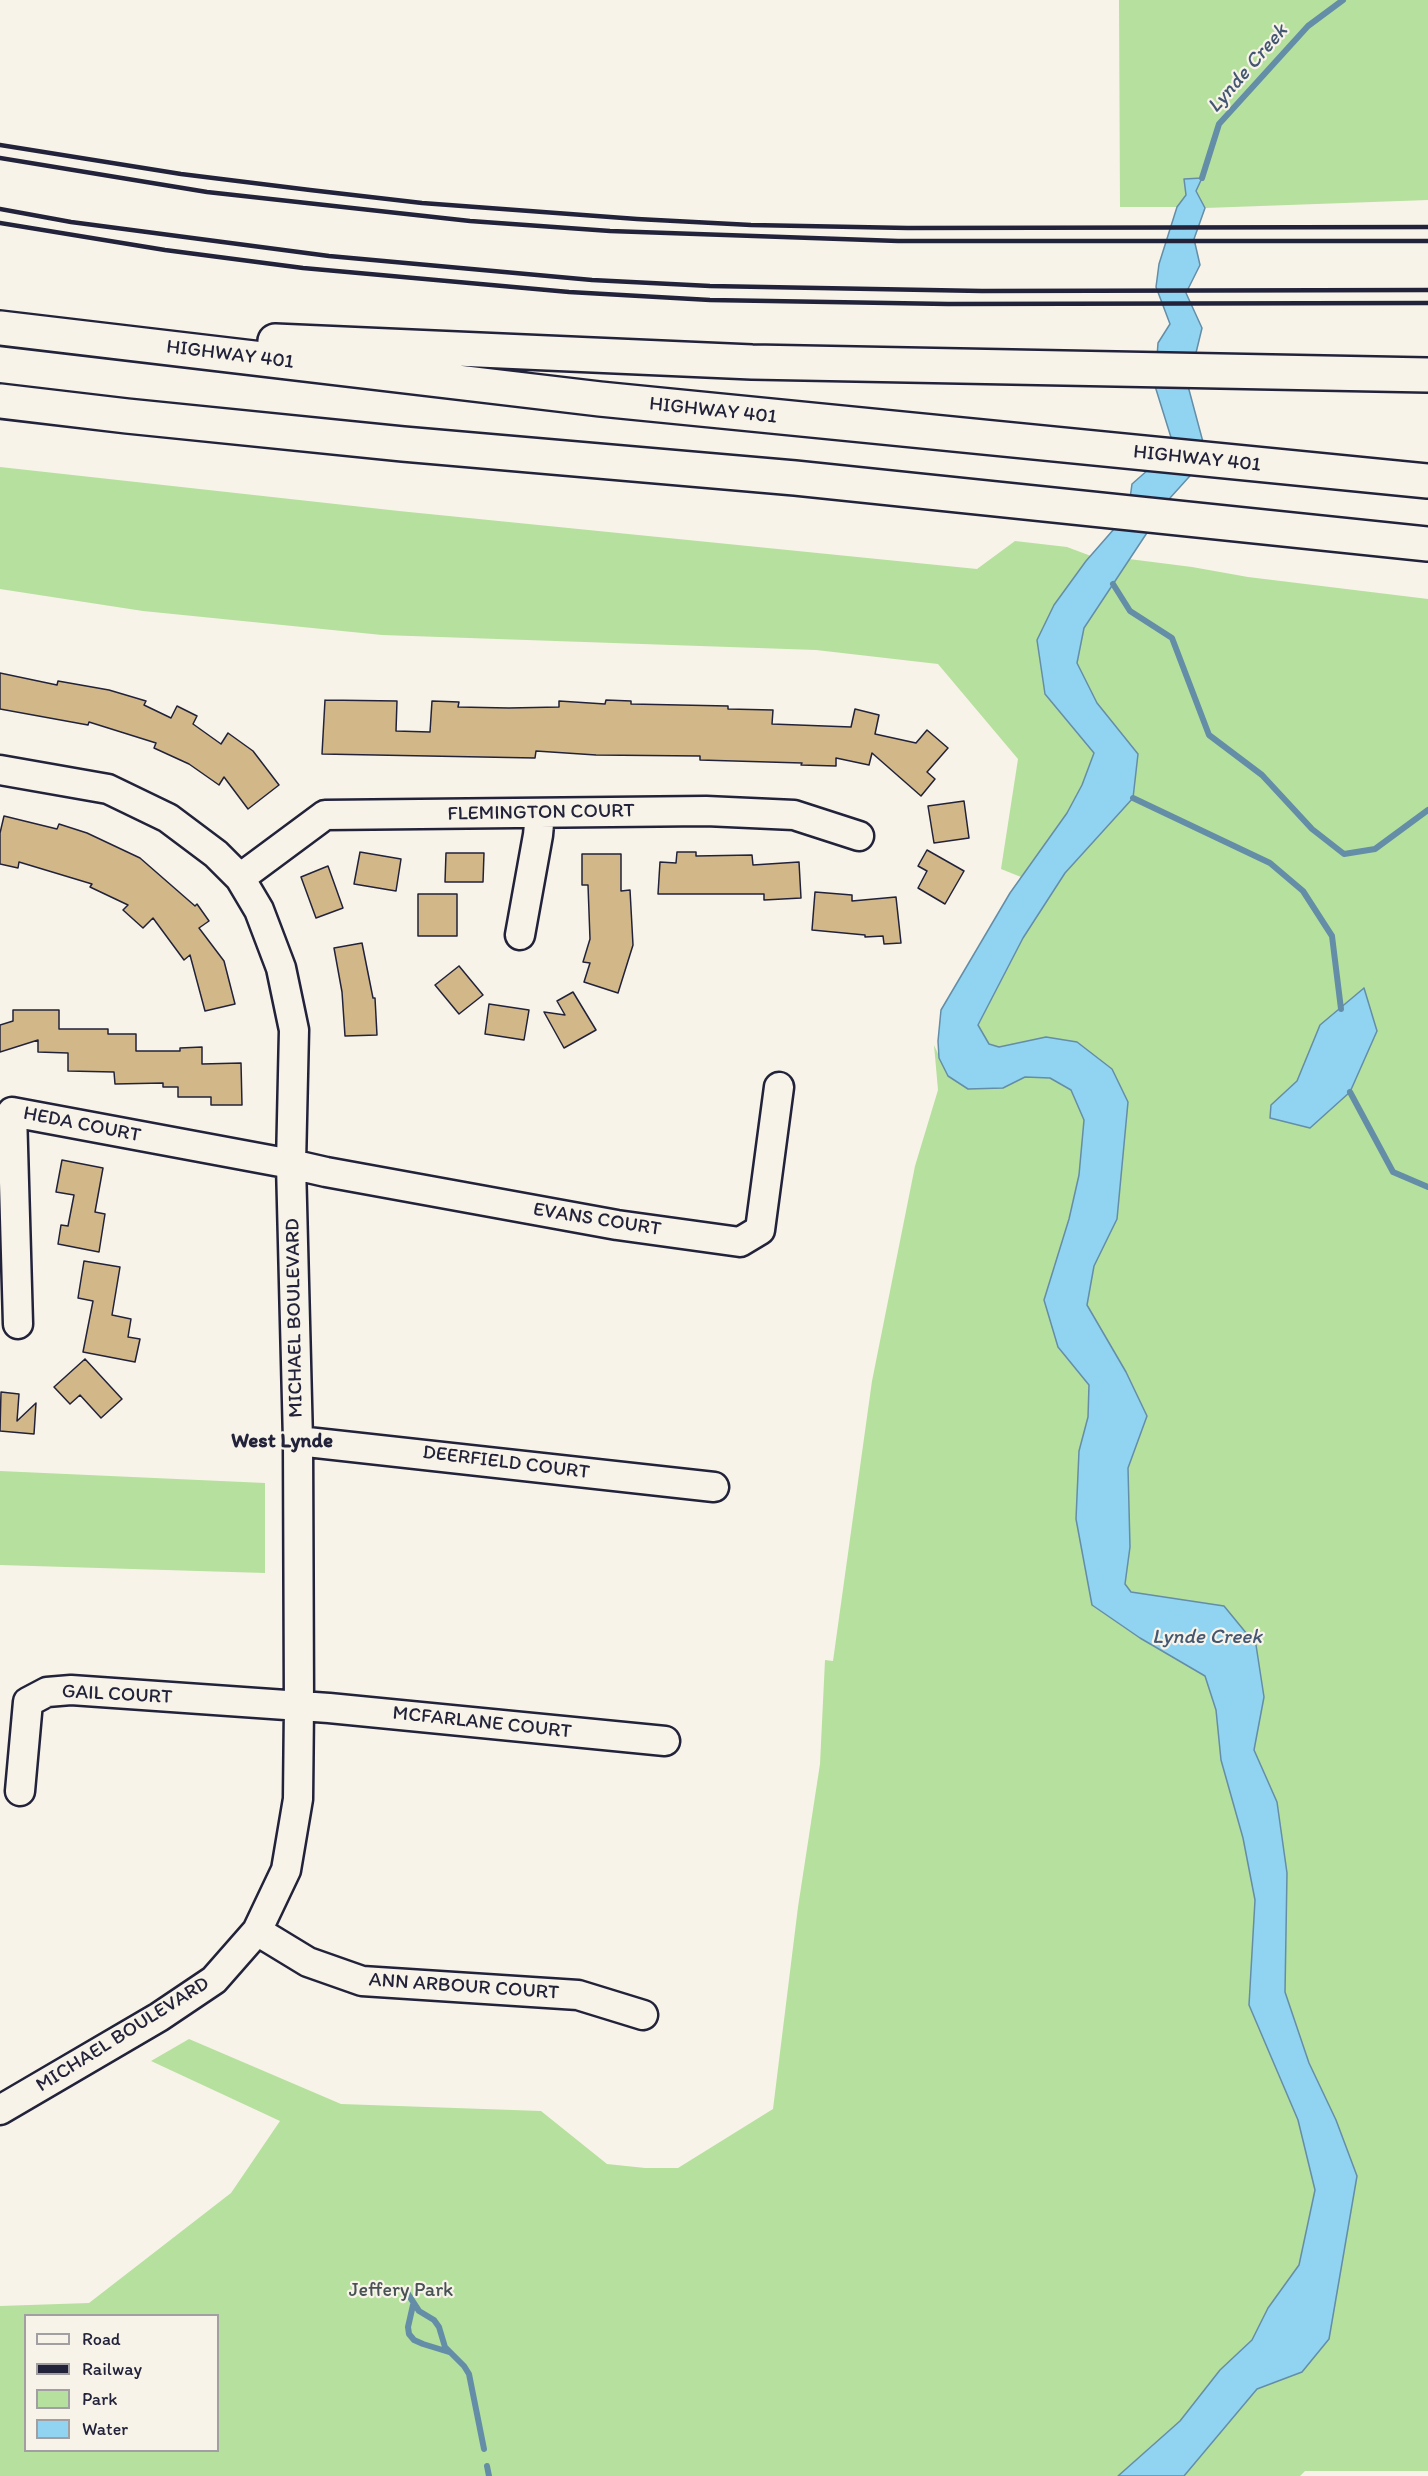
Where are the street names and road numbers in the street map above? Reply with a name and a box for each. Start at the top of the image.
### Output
street label: HIGHWAY 401 [165,335,295,375]
street label: HIGHWAY 401 [648,392,778,430]
street label: HIGHWAY 401 [1132,440,1262,478]
street label: FLEMINGTON COURT [447,799,635,827]
street label: HEDA COURT [21,1102,143,1148]
street label: EVANS COURT [531,1198,663,1242]
street label: MICHAEL BOULEVARD [281,1218,309,1418]
street label: DEERFIELD COURT [421,1441,591,1485]
street label: GAIL COURT [61,1680,173,1710]
street label: MCFARLANE COURT [391,1702,573,1744]
street label: ANN ARBOUR COURT [368,1968,560,2006]
street label: MICHAEL BOULEVARD [32,1972,214,2098]

